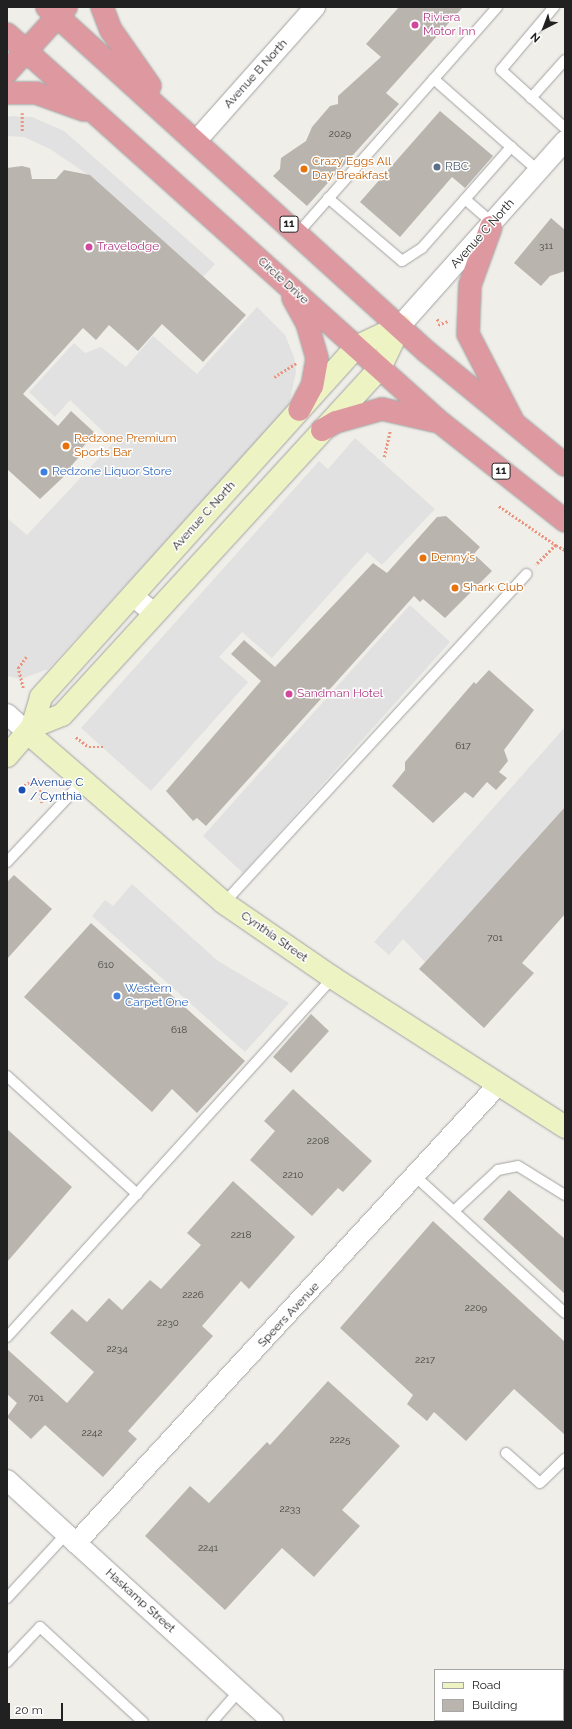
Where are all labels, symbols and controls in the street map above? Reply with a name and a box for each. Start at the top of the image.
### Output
north arrow [524,8,564,48]
place label: Riviera Motor Inn [423,11,476,39]
marker: Riviera Motor Inn [410,20,420,30]
text: N [528,30,543,45]
street label: Avenue B North [221,37,291,111]
house number: 2029 [329,128,351,140]
place label: Crazy Eggs All Day Breakfast [312,155,392,183]
place label: RBC [445,160,469,174]
marker: RBC [432,162,442,172]
marker: Crazy Eggs All Day Breakfast [299,164,309,174]
street label: Avenue C North [448,196,518,272]
road number: 11 [279,215,299,233]
place label: Travelodge [97,240,159,254]
house number: 311 [539,240,553,252]
marker: Travelodge [84,242,94,252]
street label: Circle Drive [255,254,311,308]
place label: Redzone Premium Sports Bar [74,432,176,460]
marker: Redzone Premium Sports Bar [61,441,71,451]
road number: 11 [491,462,511,480]
place label: Redzone Liquor Store [52,465,172,479]
marker: Redzone Liquor Store [39,467,49,477]
street label: Avenue C North [169,478,239,554]
place label: Denny's [431,551,475,565]
marker: Denny's [418,553,428,563]
place label: Shark Club [463,581,523,595]
marker: Shark Club [450,583,460,593]
place label: Sandman Hotel [297,687,383,701]
marker: Sandman Hotel [284,689,294,699]
house number: 617 [455,740,471,752]
place label: Avenue C / Cynthia [30,776,83,804]
marker: Avenue C / Cynthia [17,785,27,795]
street label: Cynthia Street [238,909,310,965]
house number: 701 [487,932,503,944]
house number: 610 [98,959,114,971]
place label: Western Carpet One [125,982,188,1010]
marker: Western Carpet One [112,991,122,1001]
house number: 618 [171,1024,187,1036]
house number: 2208 [307,1135,329,1147]
house number: 2210 [283,1169,303,1181]
house number: 2218 [231,1229,251,1241]
street label: Speers Avenue [255,1279,323,1351]
house number: 2226 [182,1289,204,1301]
house number: 2209 [465,1302,487,1314]
house number: 2230 [157,1317,179,1329]
house number: 2234 [106,1343,128,1355]
house number: 2217 [415,1354,435,1366]
house number: 701 [28,1392,44,1404]
house number: 2242 [81,1427,103,1439]
house number: 2225 [329,1434,351,1446]
house number: 2233 [279,1503,301,1515]
house number: 2241 [198,1542,218,1554]
street label: Haskamp Street [102,1566,178,1636]
legend [434,1669,564,1721]
text: Road [472,1678,501,1692]
scale bar [10,1695,65,1721]
text: Building [472,1698,518,1712]
text: 20 m [15,1703,43,1717]

